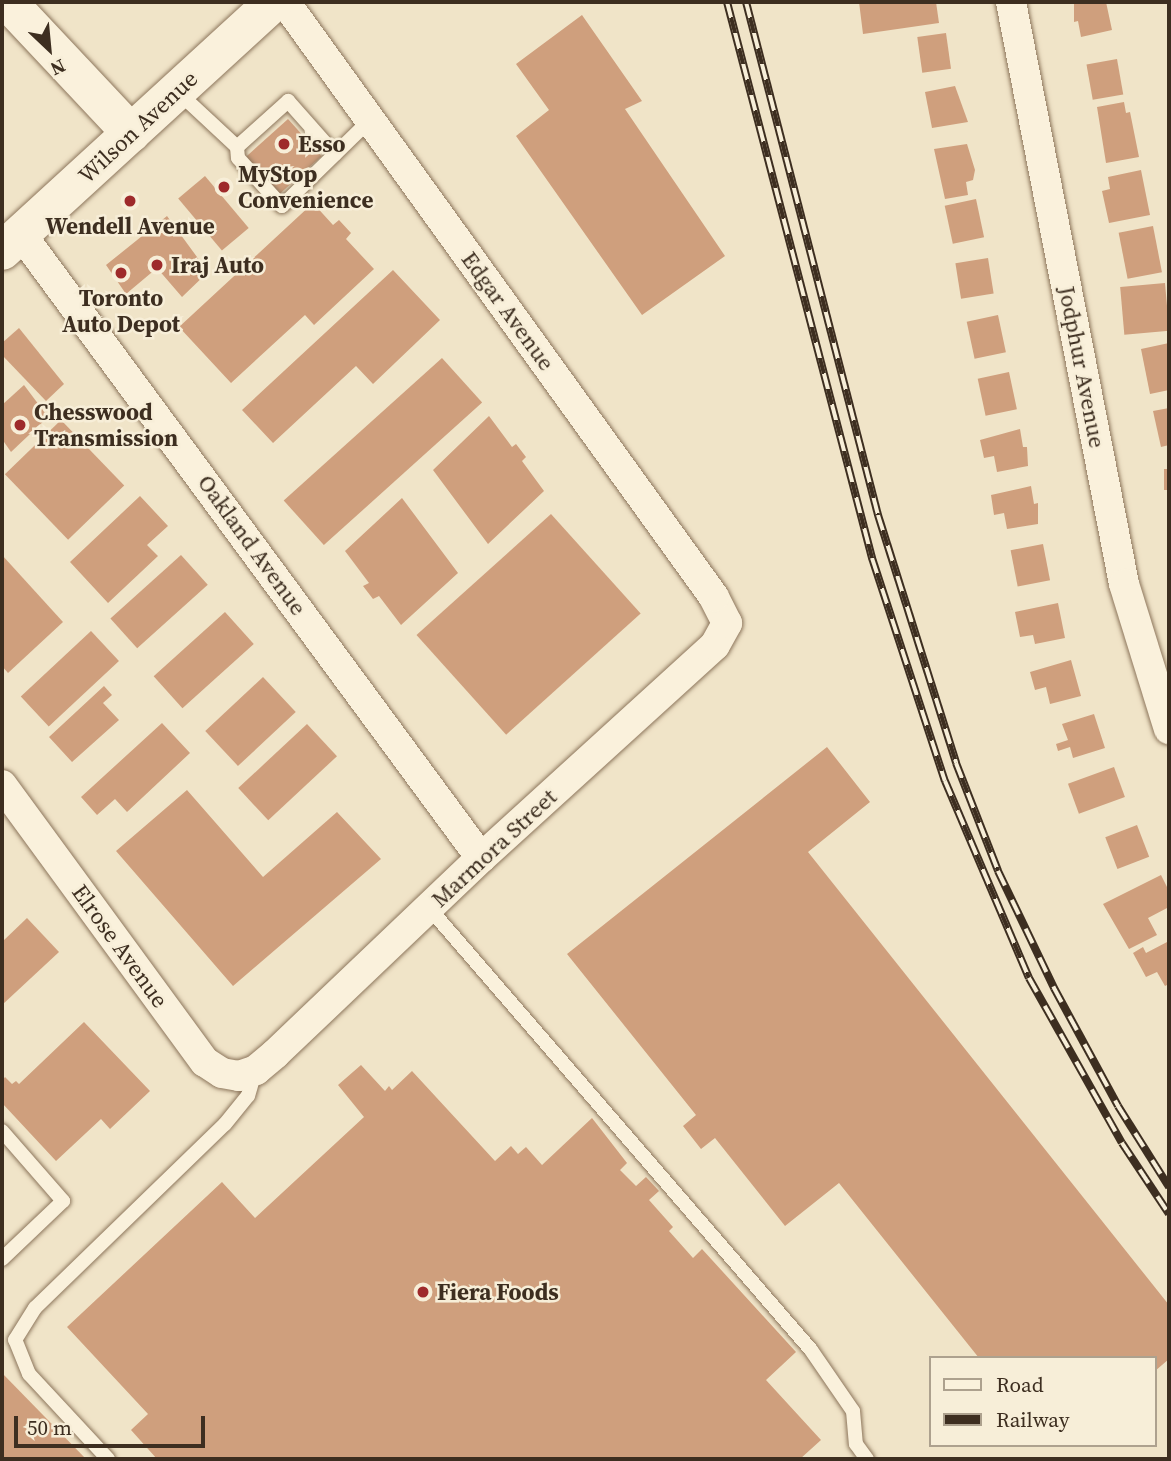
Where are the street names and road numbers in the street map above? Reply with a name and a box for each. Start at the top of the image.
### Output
street label: Wilson Avenue [73,65,203,189]
street label: Edgar Avenue [456,246,560,376]
street label: Jodphur Avenue [1053,284,1111,450]
street label: Oakland Avenue [192,469,312,621]
street label: Marmora Street [426,783,562,913]
street label: Elrose Avenue [66,879,174,1013]

